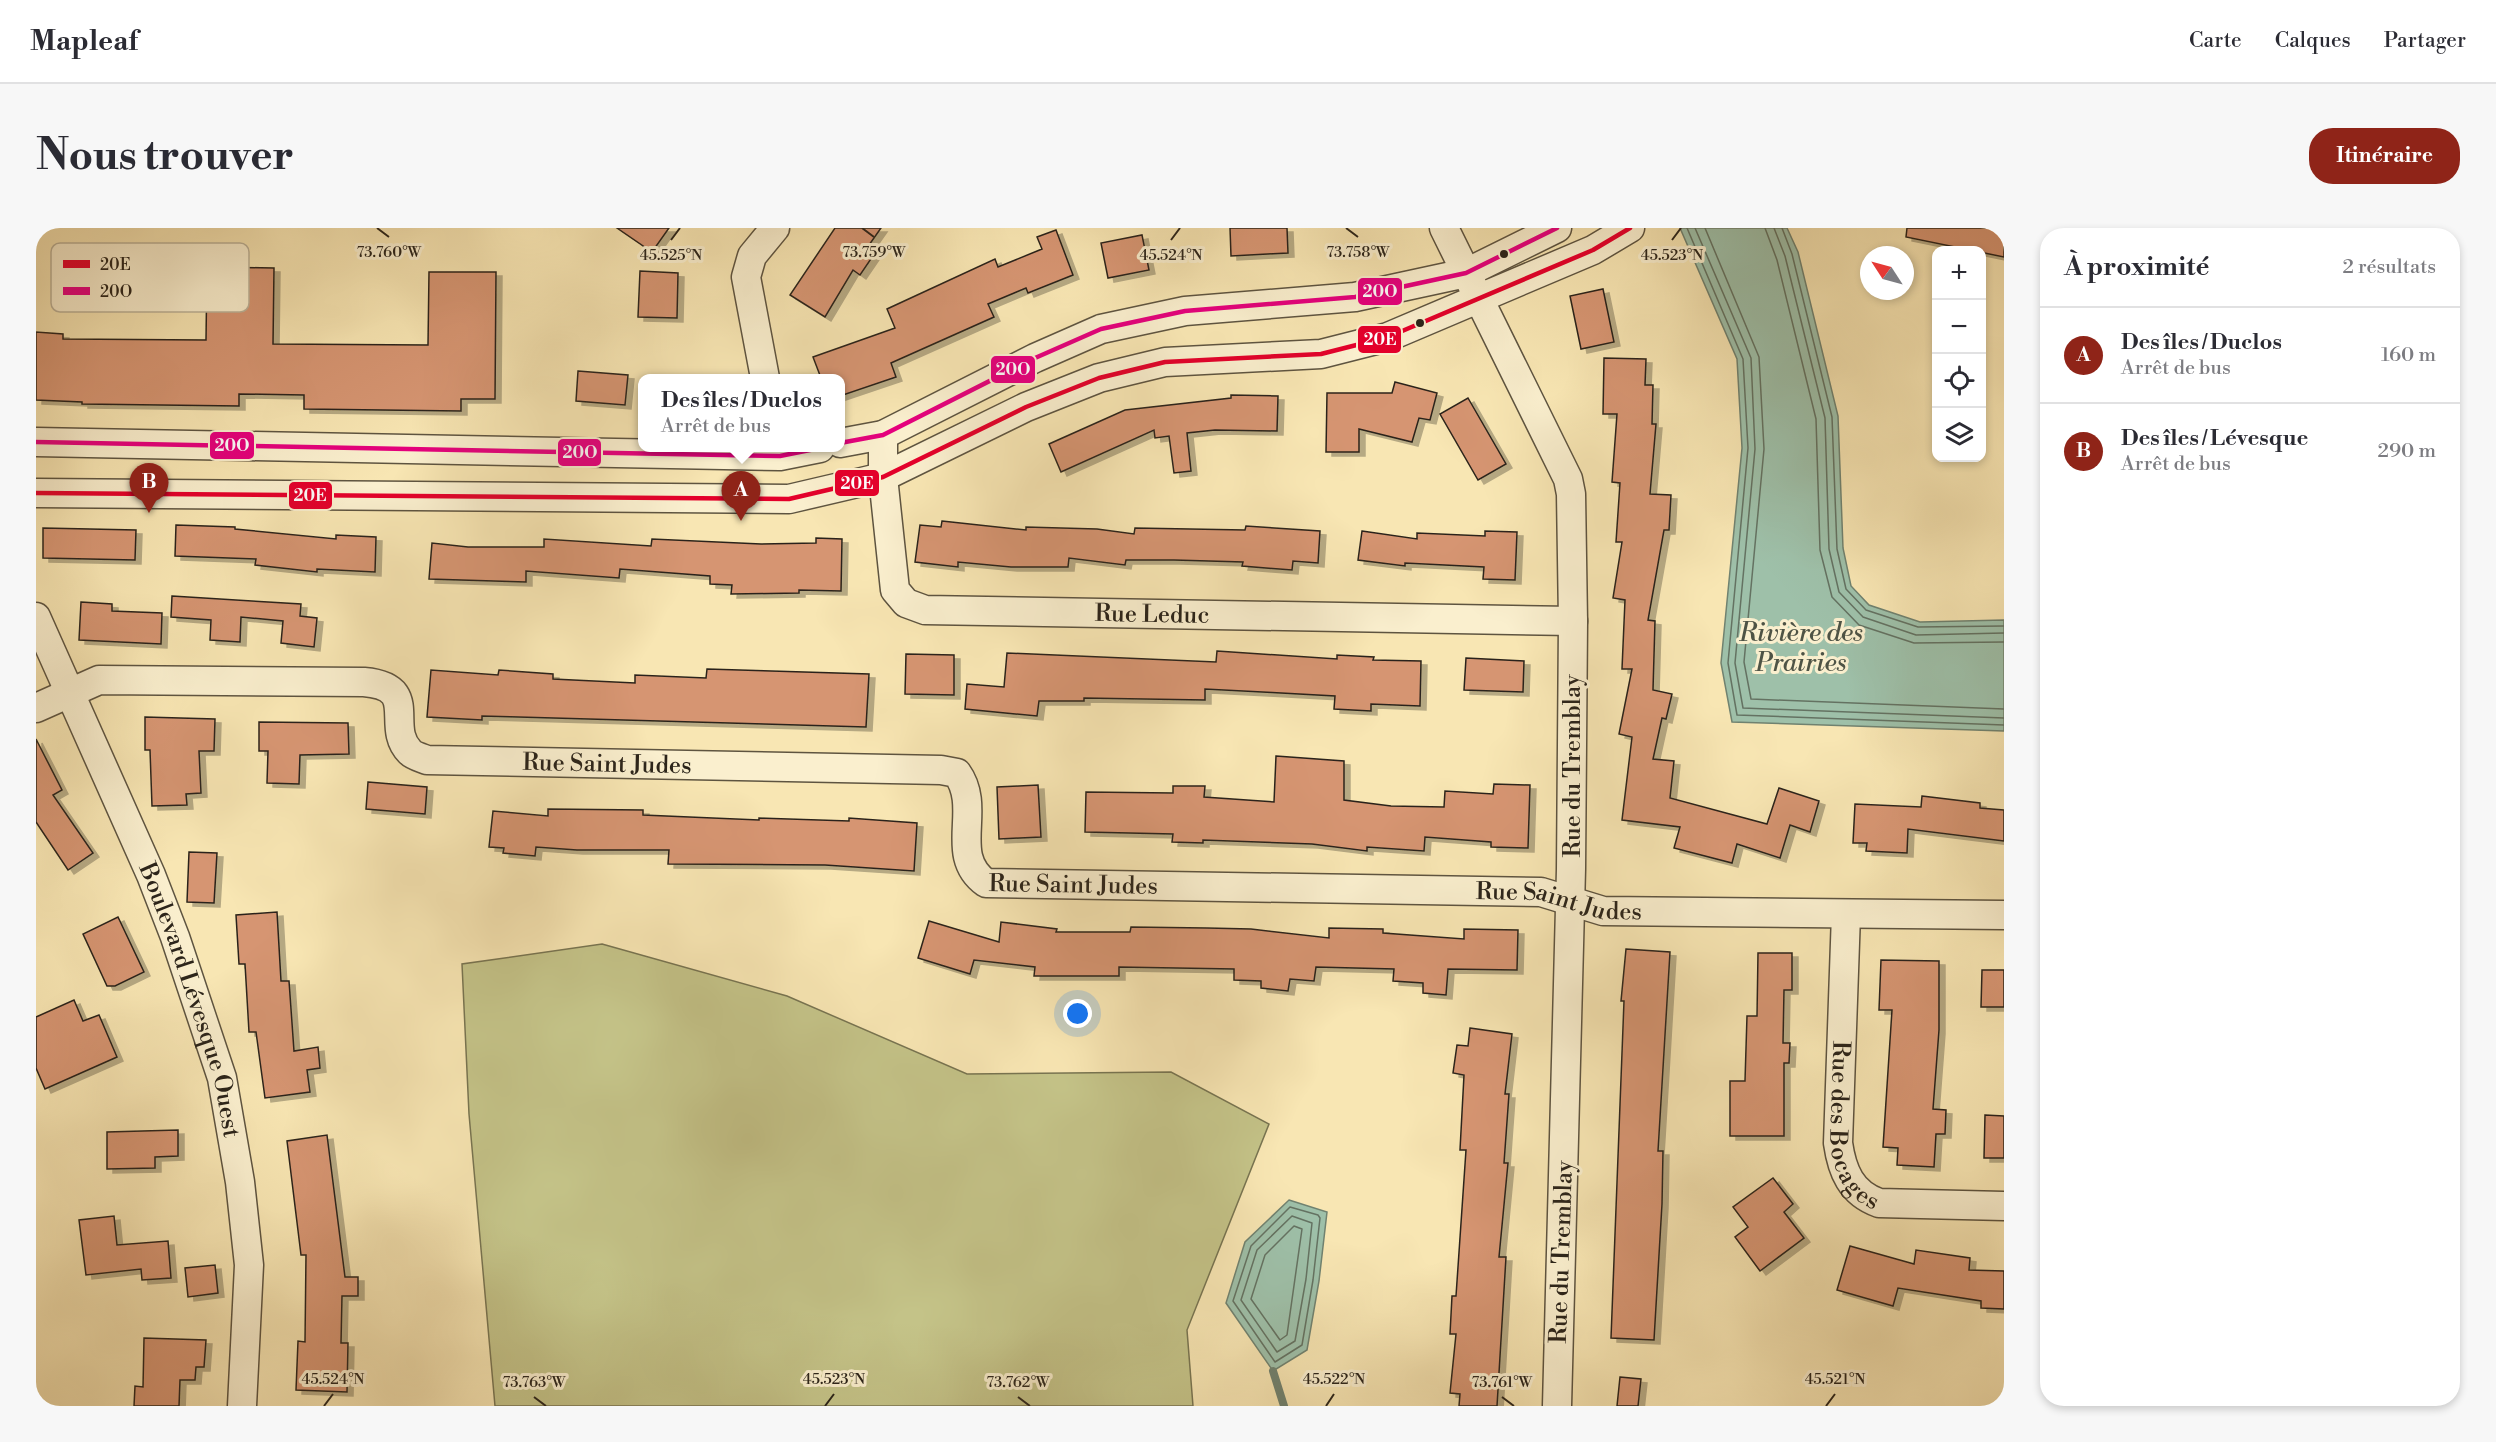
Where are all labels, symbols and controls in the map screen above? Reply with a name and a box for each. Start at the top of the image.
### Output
text: Mapleaf [30,24,138,59]
text: Carte [2189,28,2242,54]
text: Calques [2275,28,2351,54]
text: Partager [2384,28,2466,54]
button: Itinéraire [2309,128,2460,184]
text: Nous trouver [36,130,294,183]
legend [51,243,249,312]
text: 73.760°W [357,243,422,262]
text: 73.759°W [843,243,906,262]
text: 73.758°W [1327,243,1390,262]
text: 45.525°N [640,246,702,265]
text: 45.524°N [1139,246,1203,265]
text: 45.523°N [1641,246,1703,265]
north arrow [1860,246,1914,300]
map controls [1932,246,1986,462]
button: + [1932,246,1986,300]
unlabelled marker [1498,248,1510,260]
text: À proximité [2064,251,2209,283]
text: 20E [100,255,131,275]
text: 2 résultats [2342,255,2436,280]
line badge: 20O [1357,277,1403,306]
text: 20O [100,282,132,302]
text: 20O [1363,282,1397,302]
button: − [1932,300,1986,354]
unlabelled marker [1414,317,1426,329]
line badge: 20E [1357,325,1402,354]
text: Des îles / Duclos [2121,329,2282,356]
text: 20E [1364,330,1396,350]
text: A [2076,343,2091,368]
text: 160 m [2381,343,2436,368]
button: locate [1932,354,1986,408]
line badge: 20O [990,355,1036,384]
text: Arrêt de bus [2121,356,2231,381]
text: 20O [996,360,1030,380]
popup [638,374,845,452]
text: Des îles / Duclos [661,387,822,414]
button: layers [1932,408,1986,462]
text: Arrêt de bus [661,414,771,439]
text: Des îles / Lévesque [2121,425,2308,452]
line badge: 20O [209,431,255,460]
text: 20O [215,436,249,456]
line badge: 20O [557,438,602,467]
text: B [2076,439,2091,464]
text: 290 m [2378,439,2436,464]
text: 20O [563,443,597,463]
text: Arrêt de bus [2121,452,2231,477]
pin: B [130,464,168,513]
line badge: 20E [834,469,880,497]
pin: A [722,472,760,521]
text: 20E [841,474,873,494]
line badge: 20E [288,481,333,510]
text: 20E [294,486,326,506]
street label: Rue Leduc [1094,599,1210,631]
water label: Rivière des Prairies [1738,617,1863,679]
street label: Rue du Tremblay [1558,674,1588,858]
street label: Rue Saint Judes [522,748,692,781]
street label: Boulevard Lévesque Ouest [131,857,246,1141]
street label: Rue Saint Judes [988,869,1158,902]
street label: Rue Saint Judes [1475,877,1642,927]
your location [1063,999,1092,1028]
street label: Rue des Bocages [1822,1040,1884,1217]
street label: Rue du Tremblay [1544,1160,1580,1344]
text: 45.524°N [301,1370,365,1389]
text: 45.523°N [803,1370,865,1389]
text: 45.522°N [1303,1370,1365,1389]
text: 45.521°N [1805,1370,1865,1389]
text: 73.763°W [503,1373,566,1392]
text: 73.762°W [987,1373,1050,1392]
text: 73.761°W [1472,1373,1533,1392]

